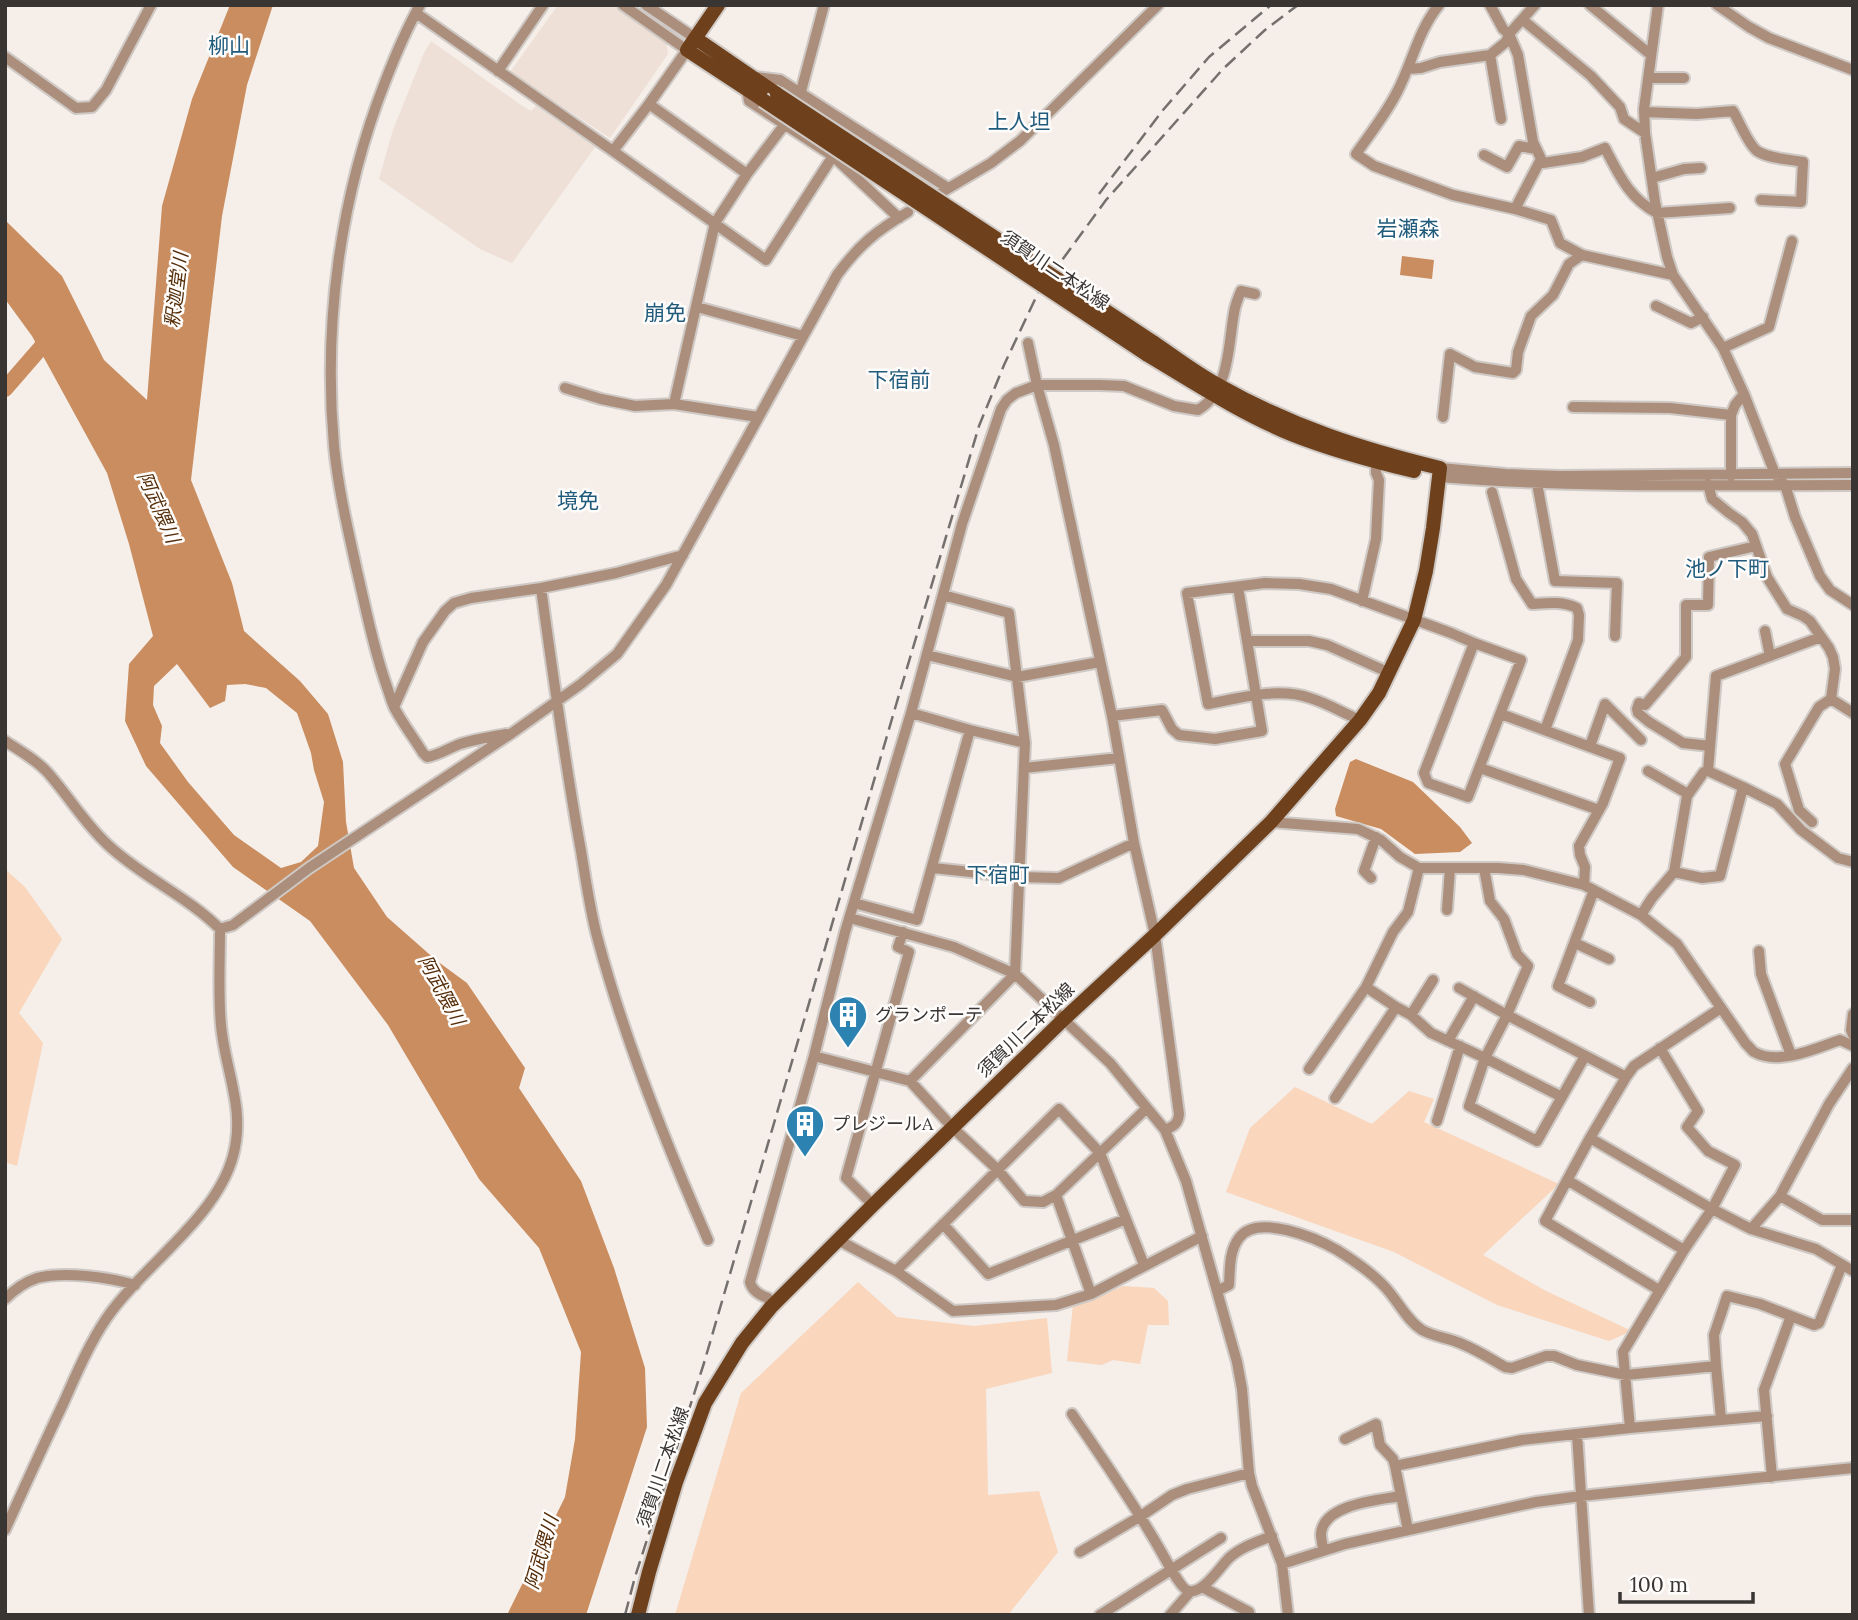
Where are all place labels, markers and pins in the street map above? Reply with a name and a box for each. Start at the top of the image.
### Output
building icon: グランポーテ [827,994,869,1049]
place label: グランポーテ [875,1003,983,1026]
building icon: プレジールA [784,1103,826,1158]
place label: プレジールA [832,1112,934,1135]

